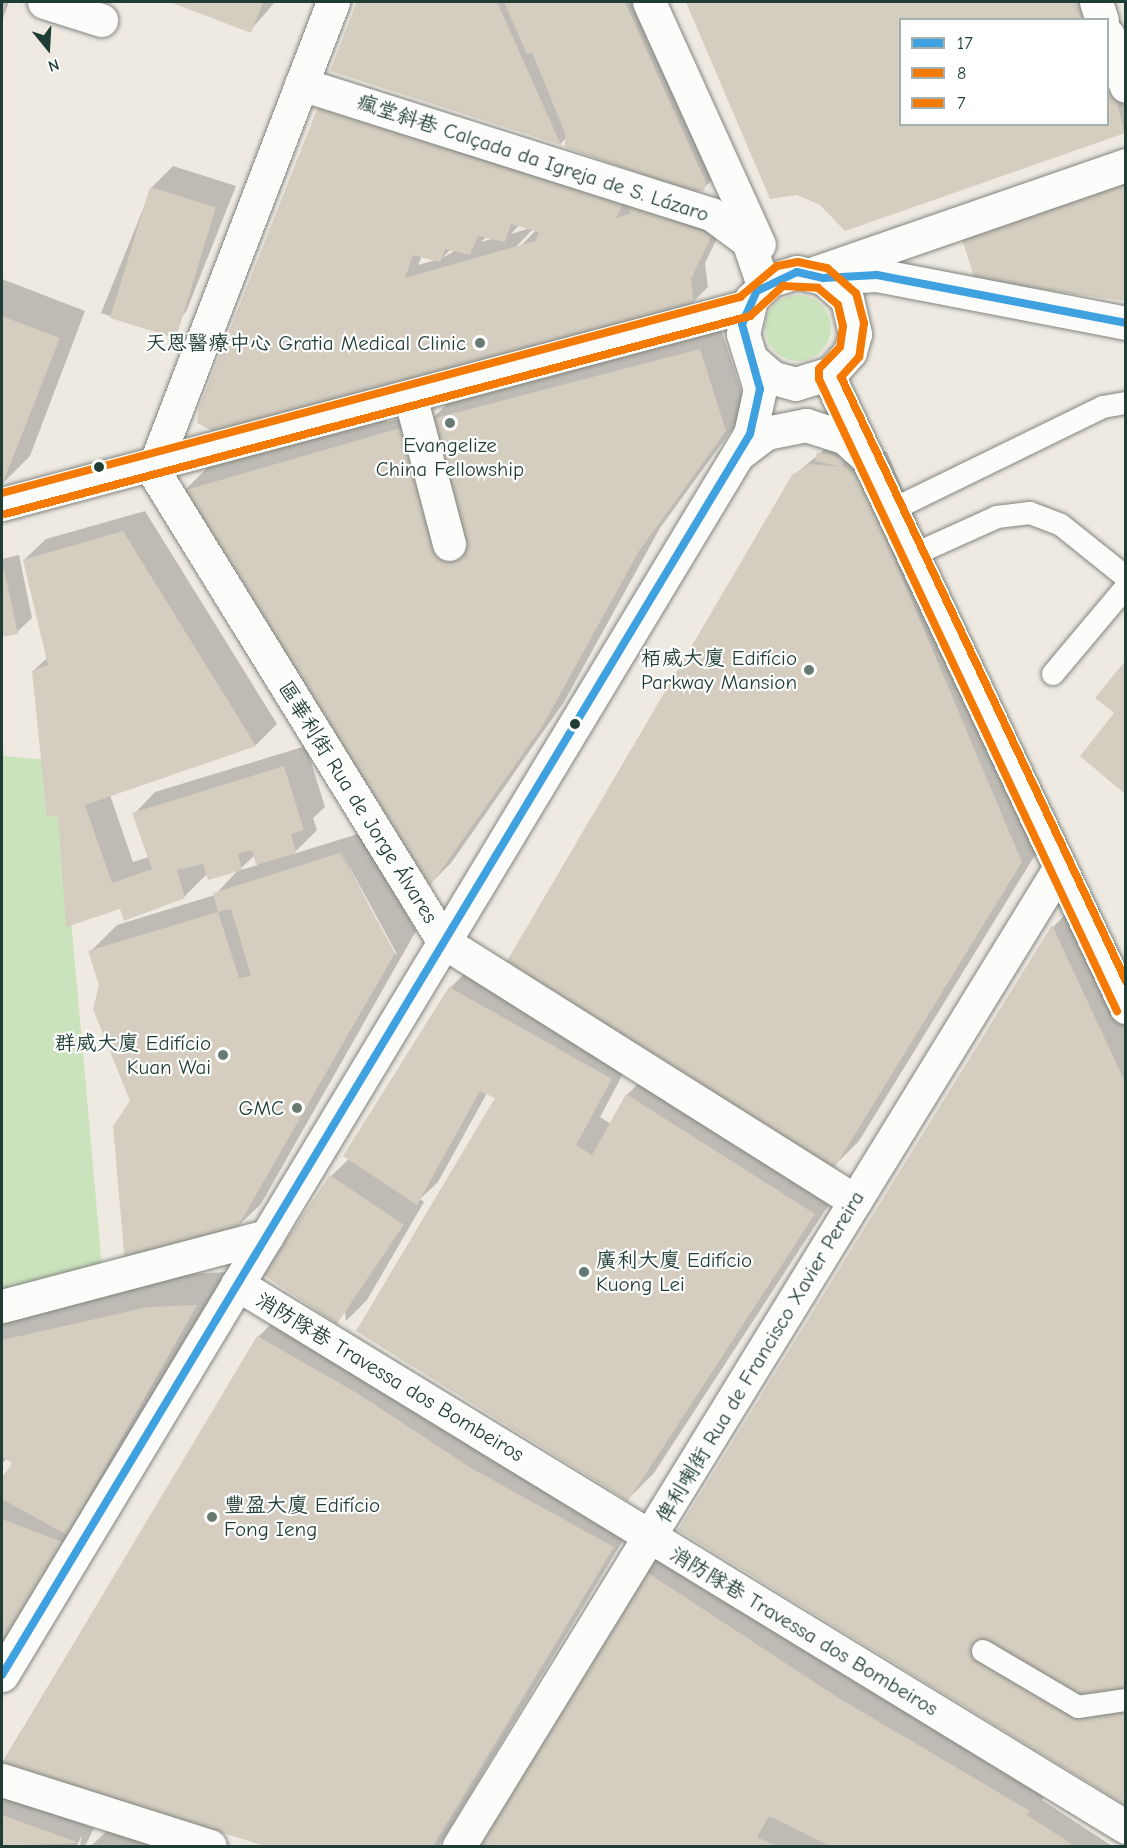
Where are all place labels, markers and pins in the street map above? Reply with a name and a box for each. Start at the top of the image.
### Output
place label: 天恩醫療中心 Gratia Medical Clinic [145,330,466,356]
marker: 天恩醫療中心 Gratia Medical Clinic [471,334,489,352]
marker: Evangelize China Fellowship [443,416,457,430]
place label: Evangelize China Fellowship [376,432,524,482]
unlabelled marker [93,461,105,473]
place label: 栢威大廈 Edifício Parkway Mansion [641,645,797,695]
marker: 栢威大廈 Edifício Parkway Mansion [802,663,816,677]
unlabelled marker [569,718,581,730]
place label: 群威大廈 Edifício Kuan Wai [55,1030,211,1080]
marker: 群威大廈 Edifício Kuan Wai [216,1048,230,1062]
place label: GMC [239,1095,284,1121]
marker: GMC [288,1099,306,1117]
place label: 廣利大廈 Edifício Kuong Lei [596,1247,752,1297]
marker: 廣利大廈 Edifício Kuong Lei [577,1265,591,1279]
place label: 豐盈大廈 Edifício Fong Ieng [224,1492,380,1542]
marker: 豐盈大廈 Edifício Fong Ieng [205,1510,219,1524]

